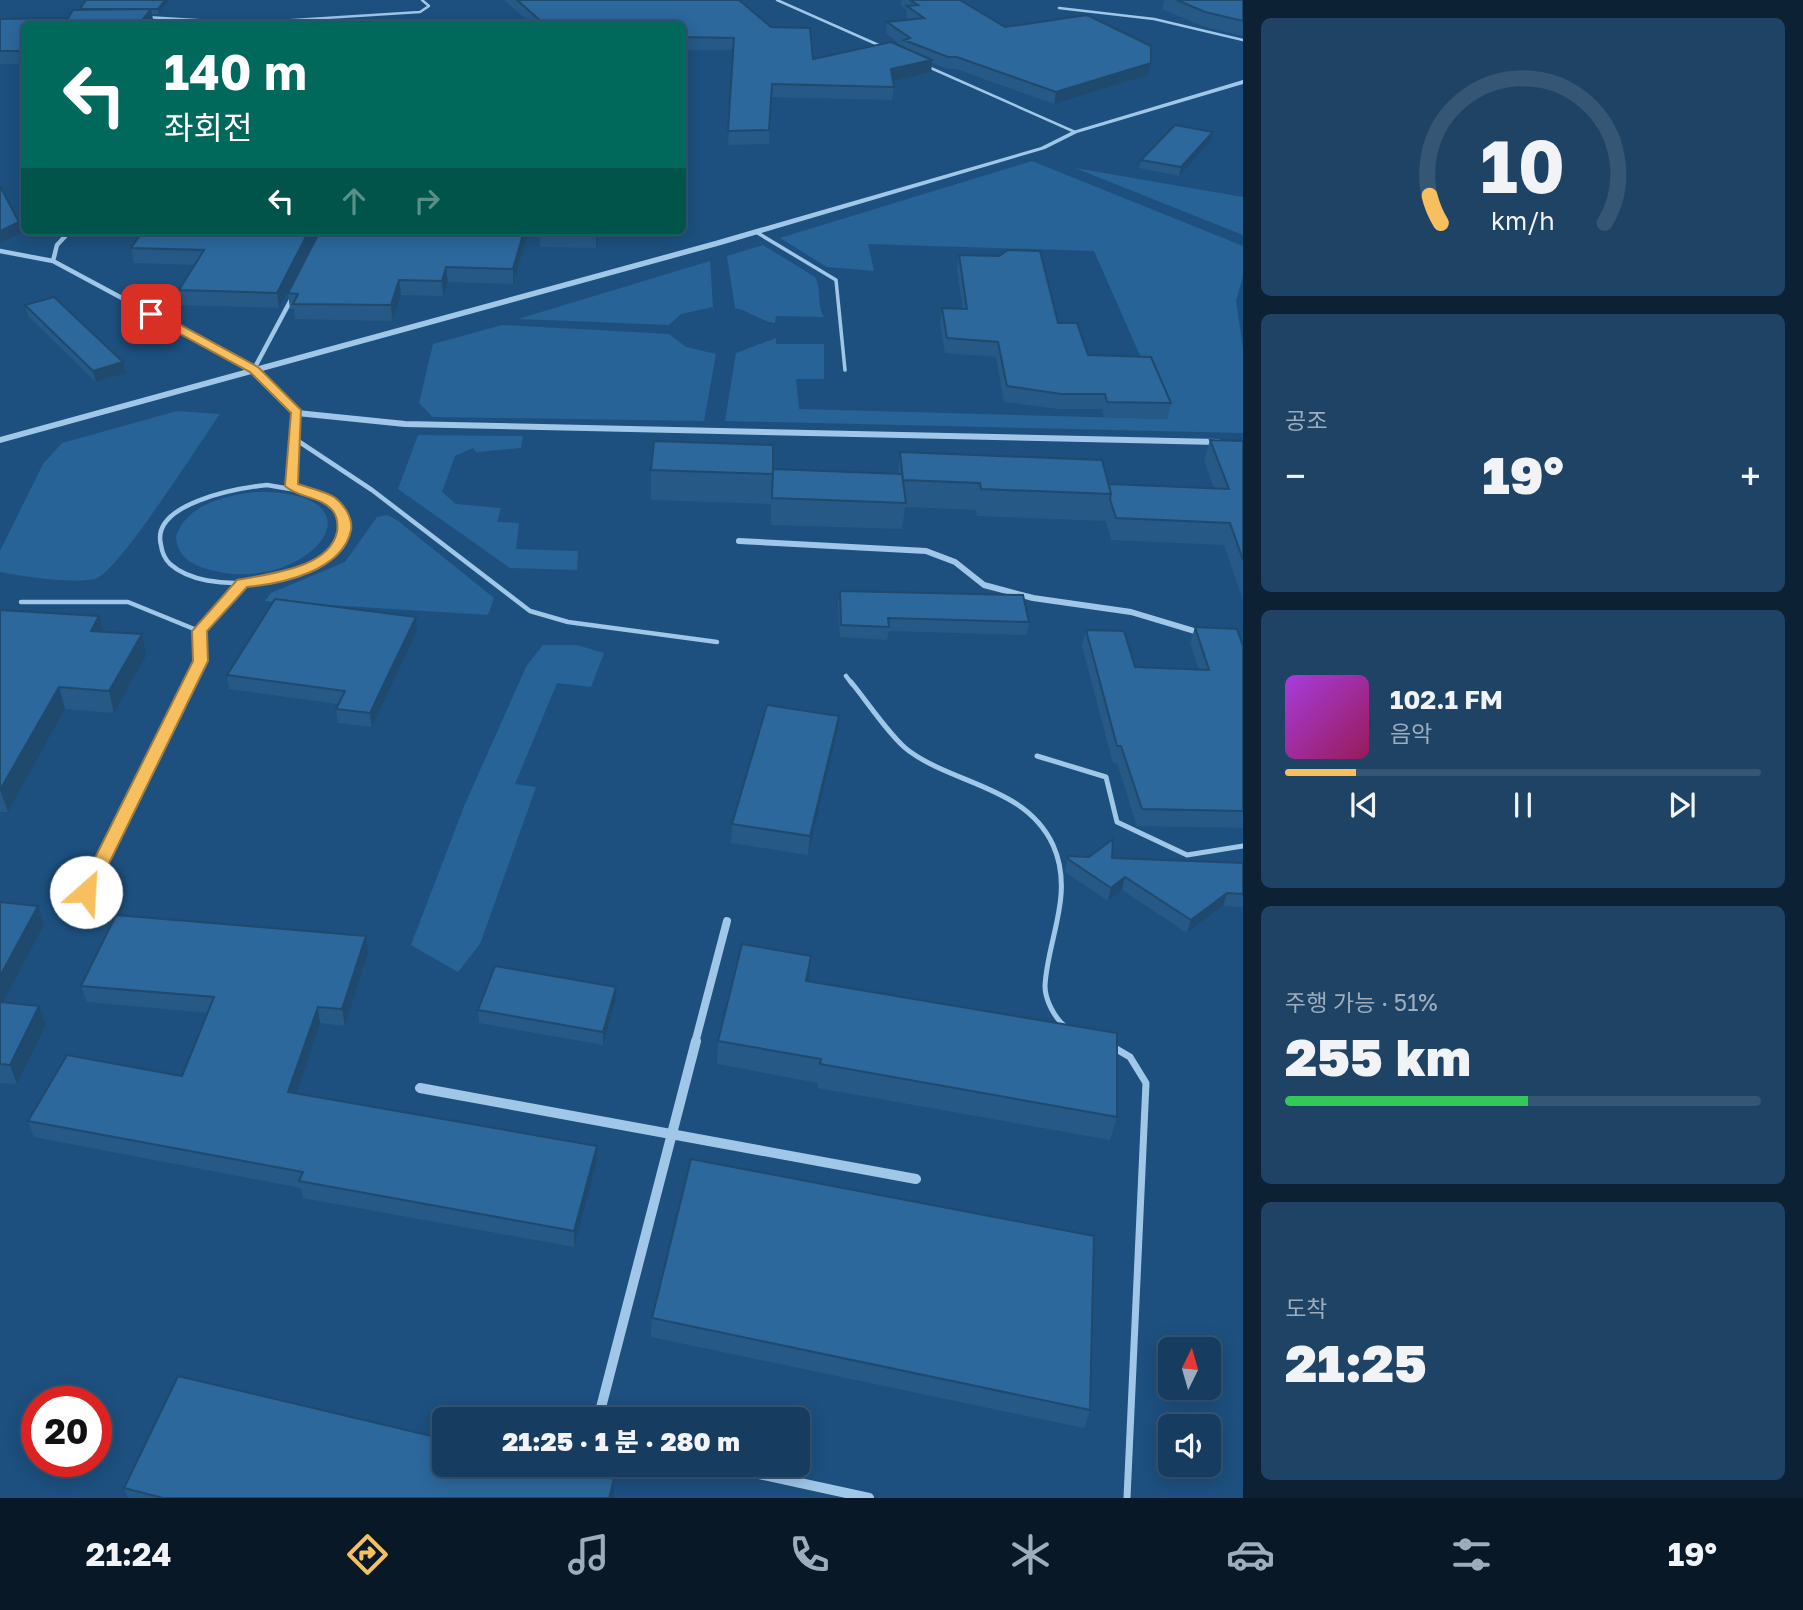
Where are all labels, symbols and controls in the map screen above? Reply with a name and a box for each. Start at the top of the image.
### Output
text: 140 m [164,42,307,101]
icon: left [49,49,140,140]
text: 좌회전 [164,108,252,146]
text: 10 [1481,122,1565,209]
icon: left [262,182,300,220]
icon: ahead [335,182,373,220]
icon: right [408,182,446,220]
text: km/h [1491,205,1555,236]
pin [121,284,181,344]
icon: arrive [132,295,170,333]
text: 공조 [1285,406,1327,434]
text: 19° [1482,443,1564,505]
text: − [1285,453,1306,498]
text: + [1740,453,1761,498]
text: 102.1 FM [1390,684,1503,715]
text: 음악 [1390,719,1432,747]
icon: previous [1345,786,1383,824]
icon: pause [1504,786,1542,824]
icon: next [1663,786,1701,824]
position arrow [49,855,123,929]
text: 주행 가능 · 51% [1285,988,1438,1016]
text: 255 km [1285,1025,1471,1087]
text: 도착 [1285,1294,1327,1322]
text: 21:25 [1285,1331,1427,1393]
north arrow [1158,1337,1222,1400]
map controls [1158,1337,1221,1477]
speed limit sign: 20 [21,1386,112,1477]
button: sound [1158,1414,1221,1477]
text: 21:25 · 1 분 · 280 m [502,1426,740,1457]
icon: directions [343,1530,392,1579]
icon: music [564,1530,613,1579]
icon: phone [785,1530,834,1579]
icon: climate [1006,1530,1055,1579]
icon: car [1226,1530,1275,1579]
icon: filters [1447,1530,1496,1579]
text: 21:24 [86,1535,172,1573]
text: 19° [1668,1535,1717,1573]

